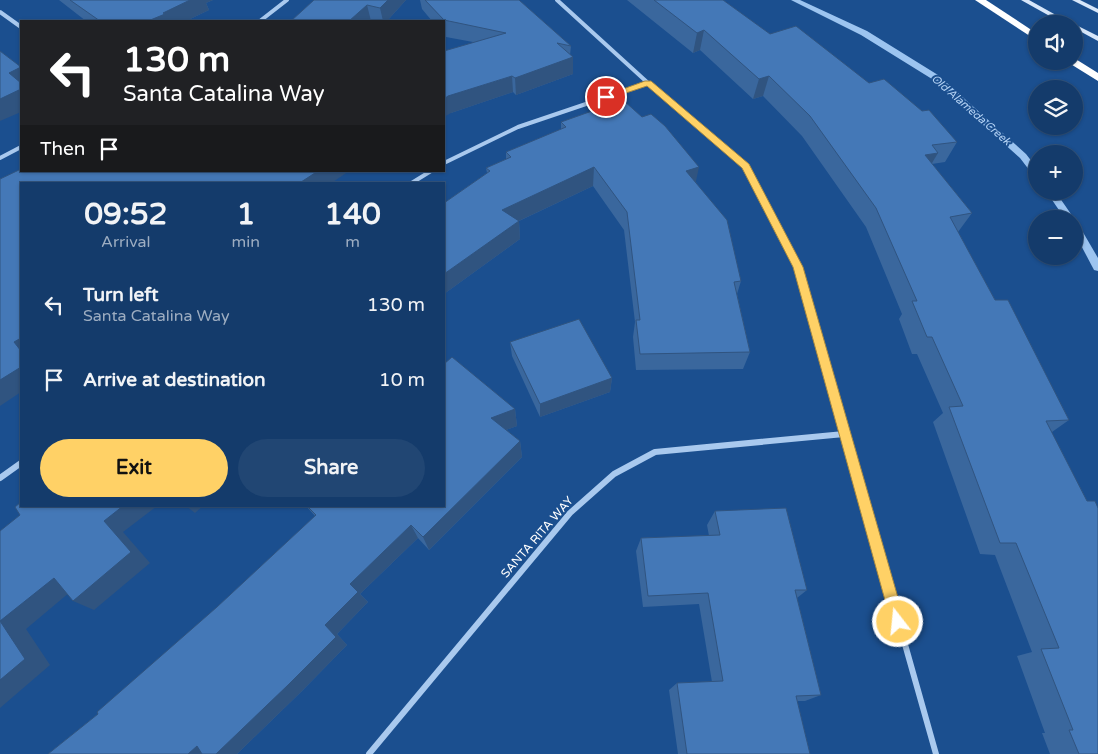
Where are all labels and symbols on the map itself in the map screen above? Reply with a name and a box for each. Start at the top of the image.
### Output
water label: Old Alameda Creek [929,72,1014,149]
pin [585,76,627,118]
street label: SANTA RITA WAY [498,493,576,581]
position arrow [871,595,923,647]

